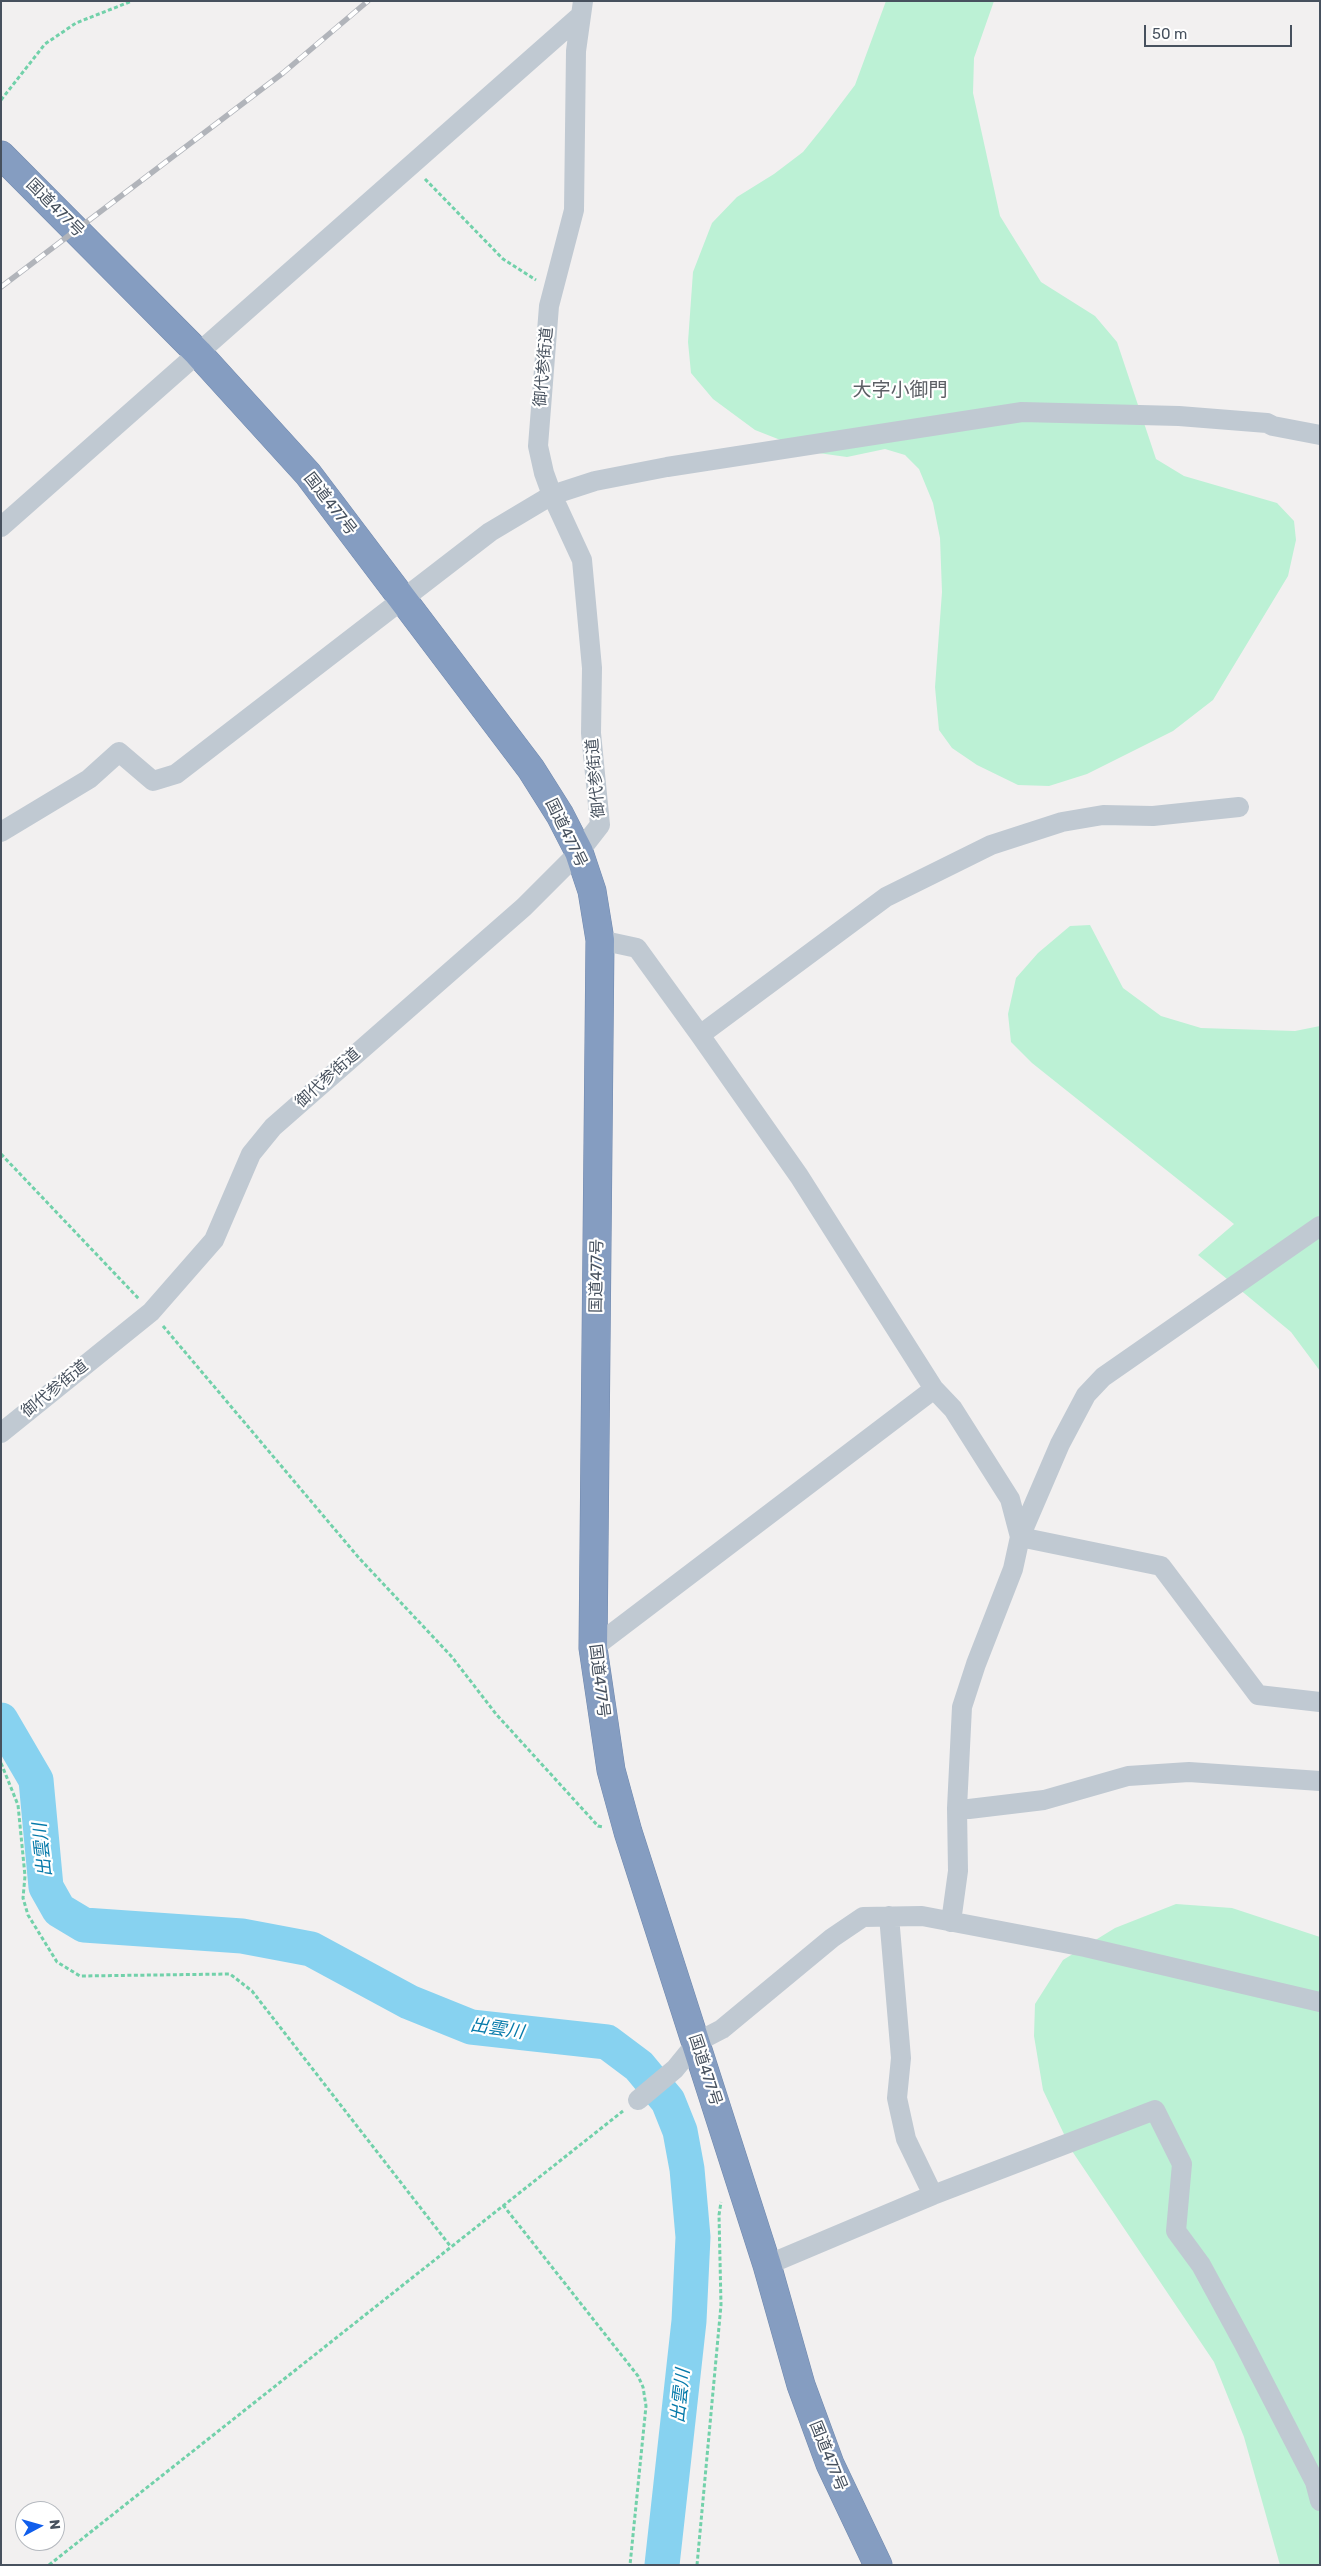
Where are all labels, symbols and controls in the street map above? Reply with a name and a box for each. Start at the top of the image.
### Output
scale bar [1146,15,1294,47]
text: 50 m [1152,25,1187,43]
street label: 国道477号 [22,175,88,241]
street label: 御代参街道 [531,326,557,408]
district label: 大字小御門 [853,380,947,402]
street label: 国道477号 [300,469,360,539]
street label: 御代参街道 [583,737,609,819]
street label: 国道477号 [541,796,591,870]
street label: 御代参街道 [292,1044,364,1112]
street label: 国道477号 [587,1239,607,1313]
street label: 御代参街道 [18,1356,92,1422]
street label: 国道477号 [585,1643,613,1719]
water label: 出雲川 [29,1822,57,1878]
water label: 出雲川 [469,2014,525,2044]
street label: 国道477号 [684,2032,726,2108]
water label: 出雲川 [667,2368,695,2424]
street label: 国道477号 [805,2418,851,2494]
north arrow [15,2501,65,2551]
text: N [45,2519,63,2530]

